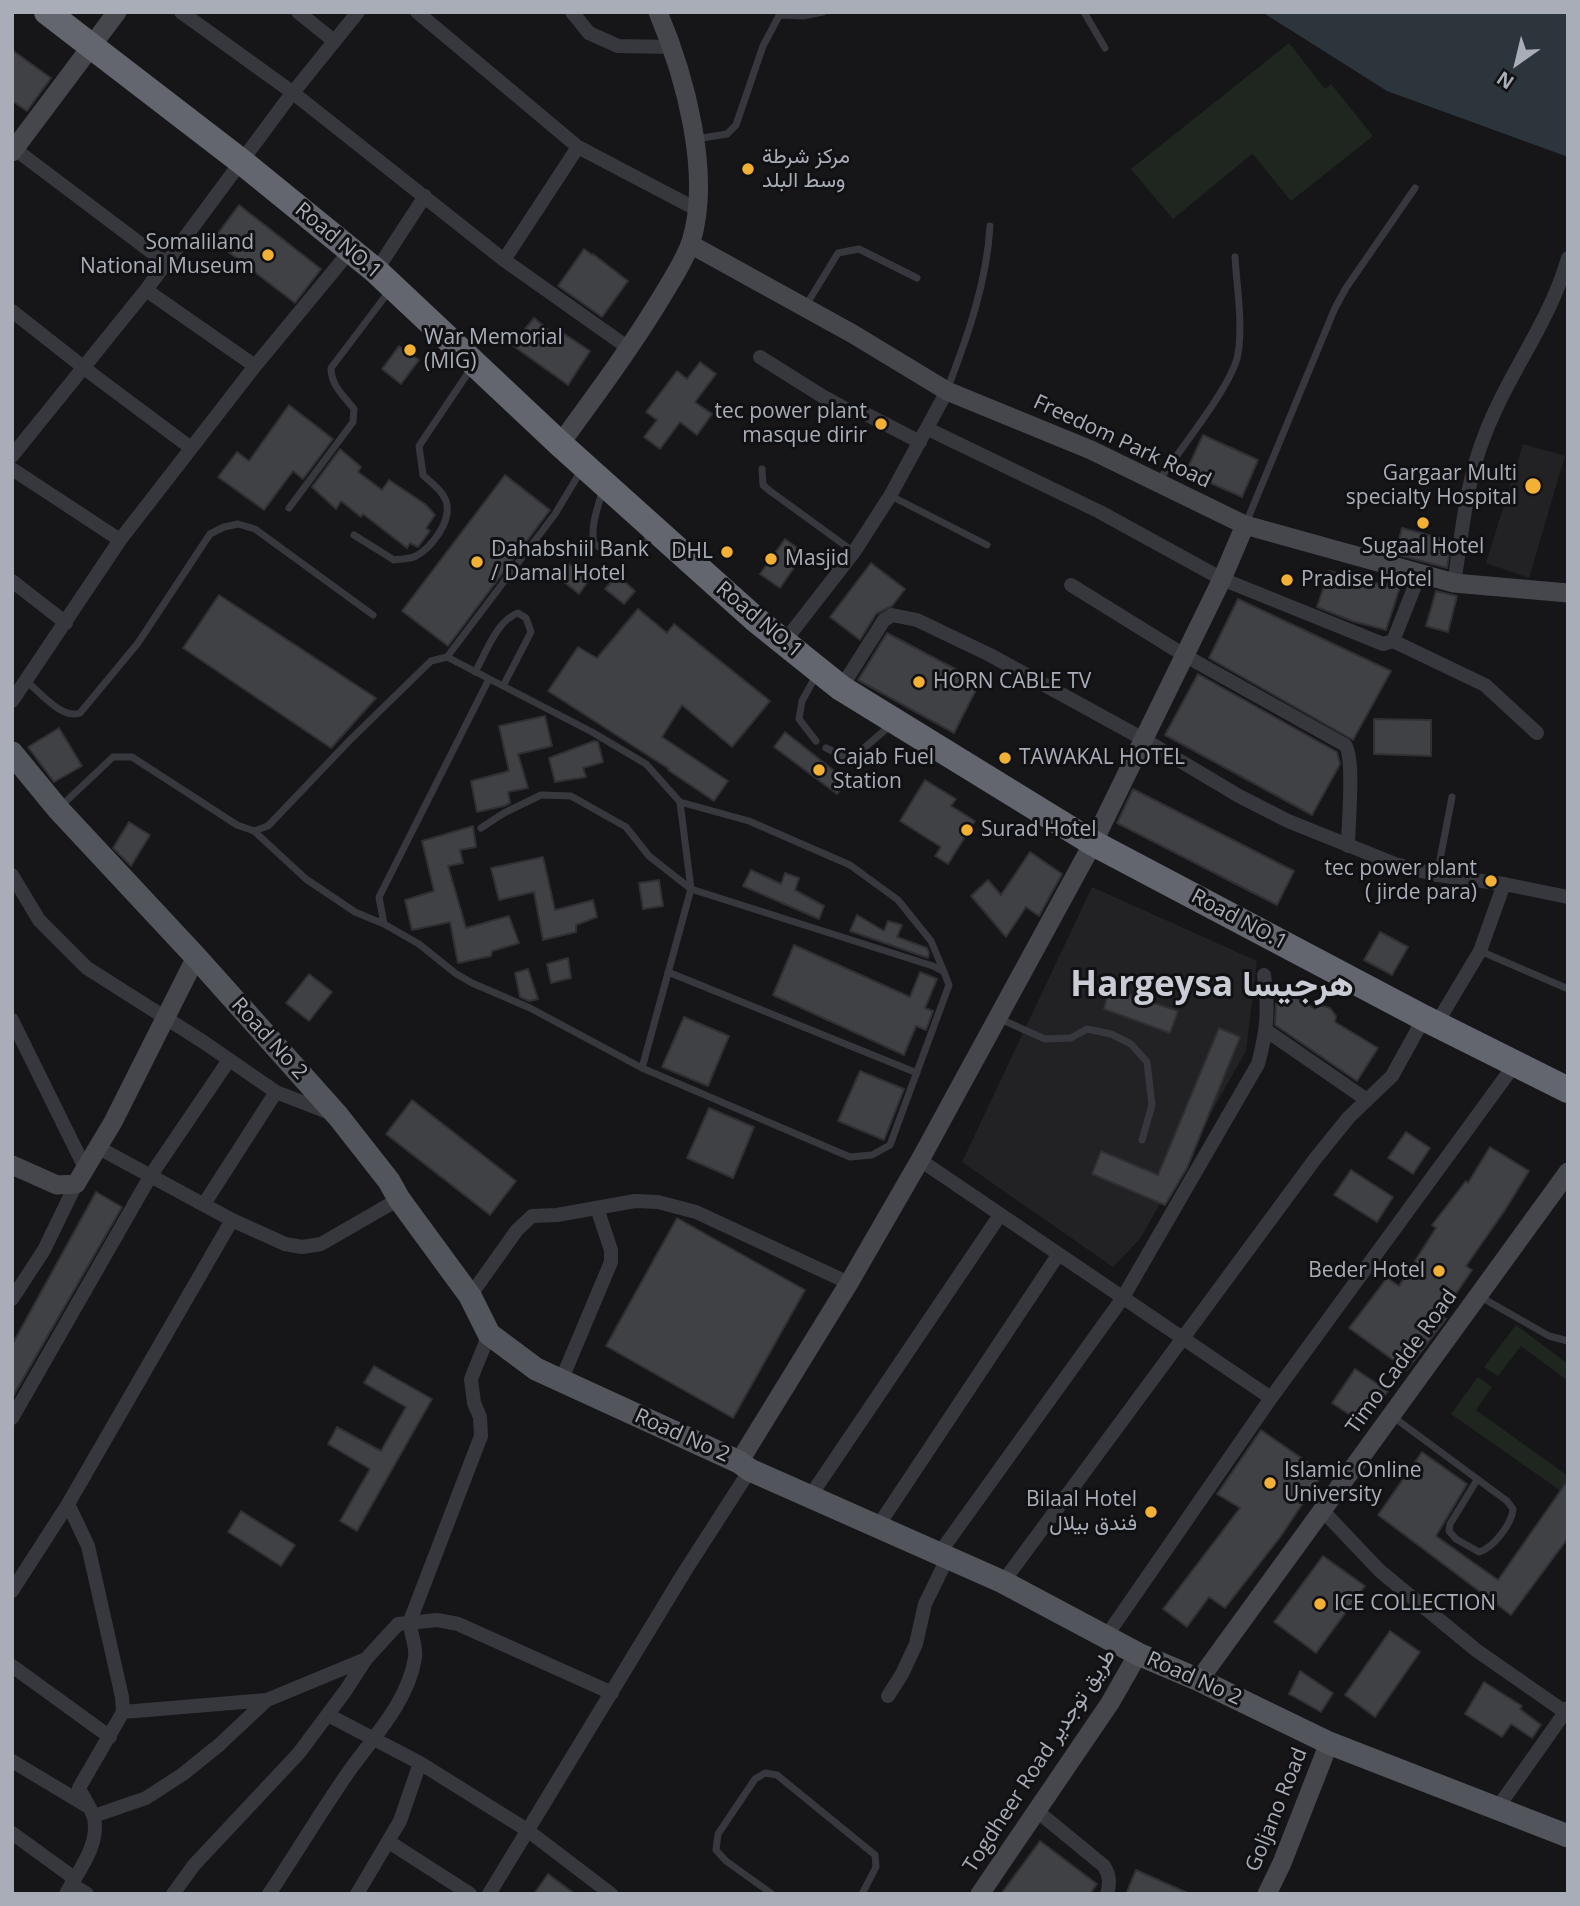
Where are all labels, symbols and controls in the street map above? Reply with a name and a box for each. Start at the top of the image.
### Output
north arrow [1482,28,1552,98]
text: N [1492,65,1519,96]
place label: مركز شرطة وسط البلد [762,144,850,194]
marker: مركز شرطة وسط البلد [740,161,756,177]
street label: Road NO.1 [290,198,386,284]
place label: Somaliland National Museum [80,230,254,280]
marker: Somaliland National Museum [260,247,276,263]
place label: War Memorial (MIG) [424,325,563,375]
marker: War Memorial (MIG) [402,342,418,358]
street label: Freedom Park Road [1029,390,1215,494]
place label: tec power plant masque dirir [714,399,867,449]
marker: tec power plant masque dirir [873,416,889,432]
place label: Gargaar Multi specialty Hospital [1346,461,1517,511]
marker: Gargaar Multi specialty Hospital [1523,476,1543,496]
marker: Sugaal Hotel [1415,515,1431,531]
place label: Sugaal Hotel [1362,534,1484,560]
place label: Dahabshiil Bank / Damal Hotel [491,537,649,587]
place label: DHL [671,539,713,565]
marker: DHL [719,544,735,560]
place label: Masjid [785,546,849,572]
marker: Masjid [763,551,779,567]
marker: Dahabshiil Bank / Damal Hotel [469,554,485,570]
place label: Pradise Hotel [1301,567,1432,593]
marker: Pradise Hotel [1279,572,1295,588]
street label: Road NO.1 [711,577,807,663]
place label: HORN CABLE TV [933,669,1091,695]
marker: HORN CABLE TV [911,674,927,690]
place label: Cajab Fuel Station [833,745,934,795]
place label: TAWAKAL HOTEL [1019,745,1185,771]
marker: TAWAKAL HOTEL [997,750,1013,766]
marker: Cajab Fuel Station [811,762,827,778]
place label: Surad Hotel [981,817,1097,843]
marker: Surad Hotel [959,822,975,838]
place label: tec power plant ( jirde para) [1324,856,1477,906]
marker: tec power plant ( jirde para) [1483,873,1499,889]
street label: Road NO.1 [1187,884,1291,956]
district label: Hargeysa هرجيسا [1070,965,1354,1007]
street label: Road No 2 [226,993,312,1085]
place label: Beder Hotel [1308,1258,1425,1284]
marker: Beder Hotel [1431,1263,1447,1279]
street label: Timo Cadde Road [1341,1285,1463,1439]
street label: Road No 2 [631,1404,733,1468]
place label: Islamic Online University [1284,1458,1422,1508]
marker: Islamic Online University [1262,1475,1278,1491]
place label: Bilaal Hotel فندق بيلال [1026,1487,1137,1537]
marker: Bilaal Hotel فندق بيلال [1143,1504,1159,1520]
place label: ICE COLLECTION [1334,1591,1496,1617]
marker: ICE COLLECTION [1312,1596,1328,1612]
street label: Togdheer Road طريق توجدير [958,1645,1122,1877]
street label: Road No 2 [1143,1647,1245,1711]
street label: Goljano Road [1241,1744,1313,1876]

